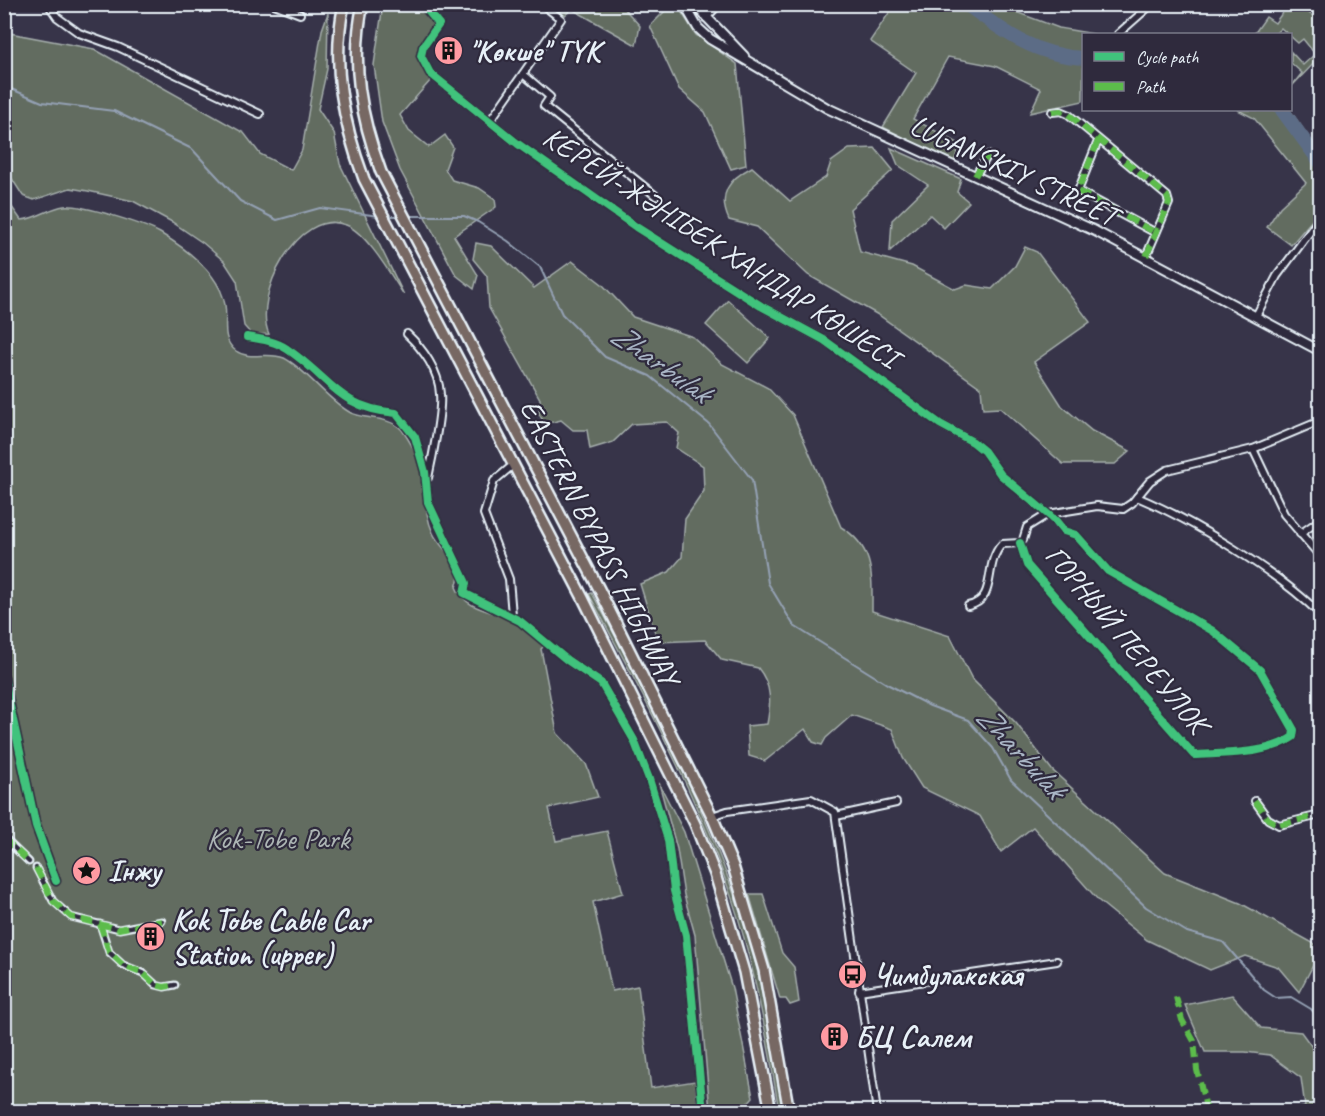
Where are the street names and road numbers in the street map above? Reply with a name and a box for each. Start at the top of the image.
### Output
street label: LUGANSKIY STREET [904,105,1129,237]
street label: КЕРЕЙ-ЖӘНІБЕК ХАНДАР КӨШЕСІ [536,118,912,380]
street label: EASTERN BYPASS HIGHWAY [511,393,691,696]
street label: ГОРНЫЙ ПЕРЕУЛОК [1037,537,1221,745]

